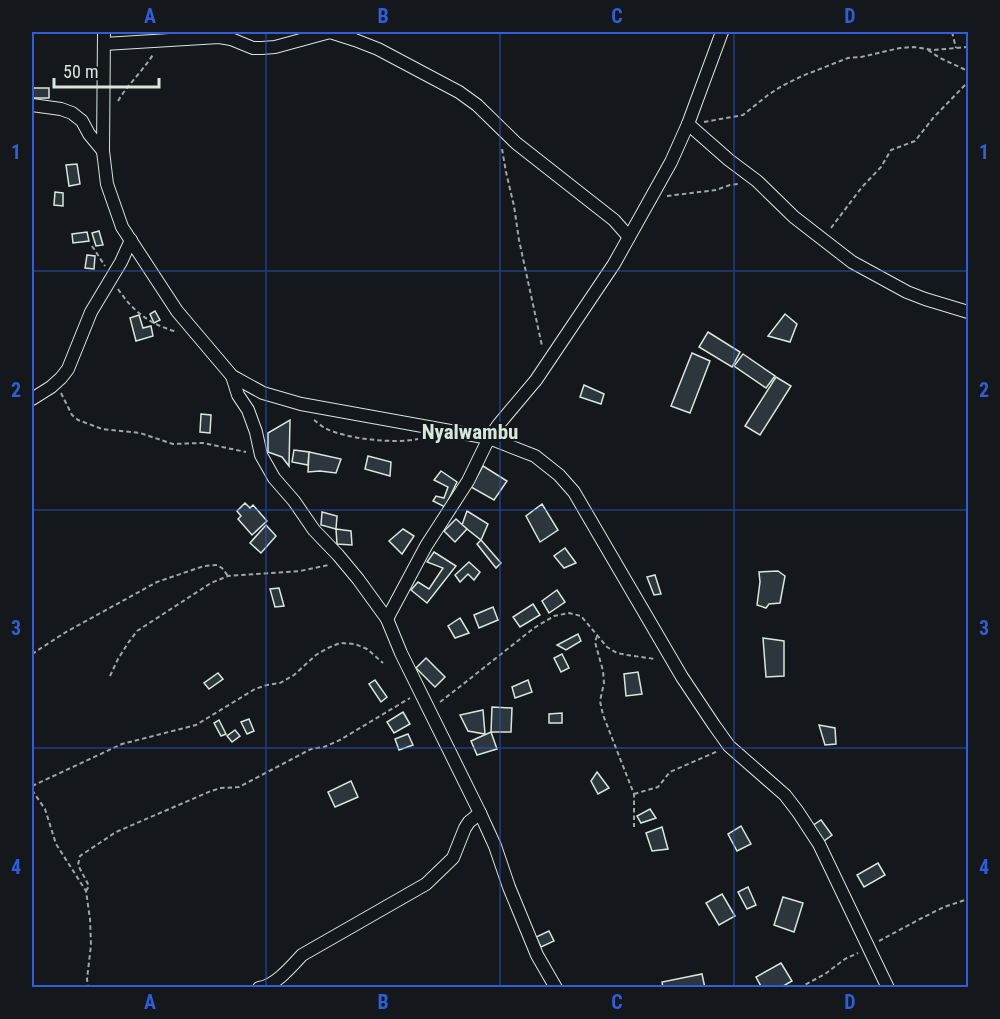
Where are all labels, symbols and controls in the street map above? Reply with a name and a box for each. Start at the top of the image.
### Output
text: A [144,4,156,28]
text: B [377,4,389,28]
text: C [611,4,623,28]
text: D [844,4,856,28]
scale bar [54,51,159,89]
text: 50 m [63,61,98,82]
text: 1 [11,140,21,164]
text: 1 [979,140,989,164]
text: 2 [11,378,21,402]
text: 2 [979,378,989,402]
district label: Nyalwambu [422,420,518,444]
text: 3 [11,616,21,640]
text: 3 [979,616,989,640]
text: 4 [11,855,21,879]
text: 4 [979,855,989,879]
text: A [144,990,156,1014]
text: B [377,990,389,1014]
text: C [611,990,623,1014]
text: D [844,990,856,1014]

